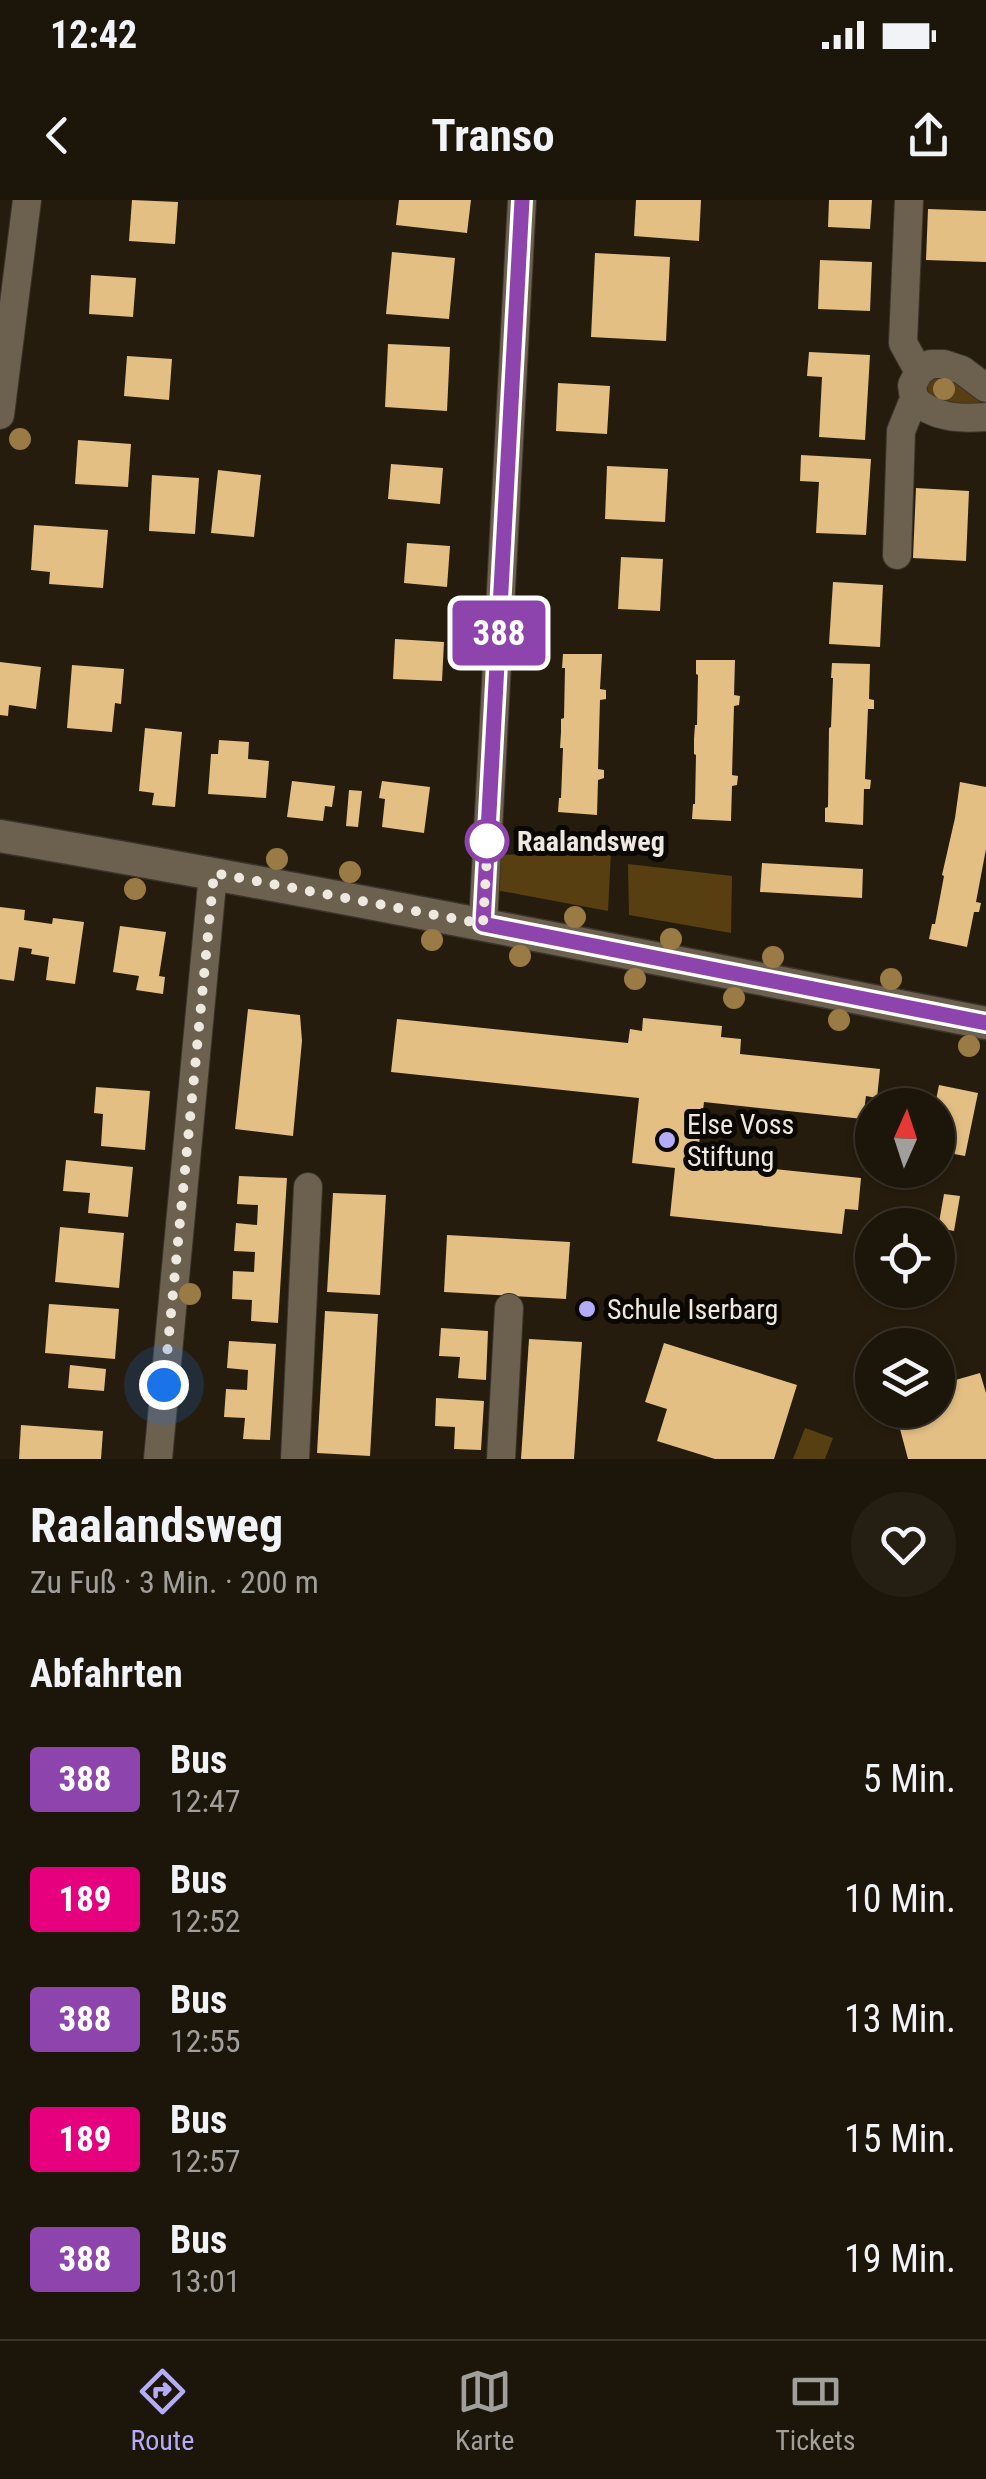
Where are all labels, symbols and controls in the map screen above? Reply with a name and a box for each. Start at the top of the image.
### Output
text: 12:42 [50,13,137,57]
icon: back [30,108,85,163]
icon: share [901,108,956,163]
text: Transo [431,109,555,162]
line badge: 388 [442,600,556,666]
text: 388 [472,613,526,654]
marker: Raalandsweg [466,820,508,862]
place label: Raalandsweg [517,825,665,858]
north arrow [855,1088,955,1188]
map controls [855,1088,955,1428]
place label: Else Voss Stiftung [687,1108,794,1173]
marker: Else Voss Stiftung [656,1129,678,1151]
button: locate [855,1208,955,1308]
place label: Schule Iserbarg [607,1293,778,1326]
marker: Schule Iserbarg [576,1298,598,1320]
button: layers [855,1328,955,1428]
your location [139,1360,189,1410]
button: heart [851,1492,956,1597]
text: Raalandsweg [30,1497,283,1554]
text: Zu Fuß · 3 Min. · 200 m [30,1563,319,1601]
text: Abfahrten [30,1652,183,1696]
text: Bus [170,1738,227,1782]
text: 5 Min. [863,1757,956,1801]
text: 388 [58,1759,112,1800]
text: 12:47 [170,1782,241,1820]
text: Bus [170,1858,227,1902]
text: 10 Min. [844,1877,956,1921]
text: 189 [58,1879,112,1920]
text: 12:52 [170,1902,241,1940]
text: Bus [170,1978,227,2022]
text: 13 Min. [844,1997,956,2041]
text: 388 [58,1999,112,2040]
text: 12:55 [170,2022,241,2060]
text: Bus [170,2098,227,2142]
text: 15 Min. [844,2117,956,2161]
text: 189 [58,2119,112,2160]
text: 12:57 [170,2142,241,2180]
text: Bus [170,2218,227,2262]
text: 19 Min. [844,2237,956,2281]
text: 388 [58,2239,112,2280]
text: 13:01 [170,2262,241,2300]
tab: Route [130,2364,194,2457]
tab: Karte [455,2364,514,2457]
tab: Tickets [775,2364,856,2457]

